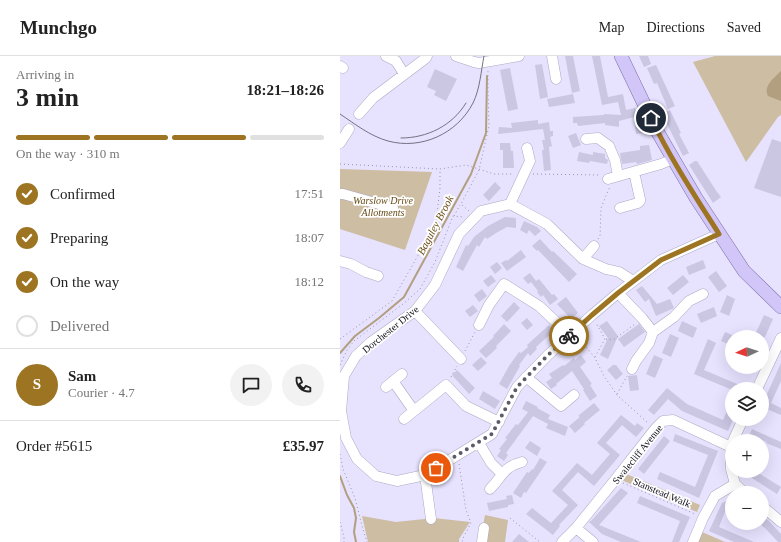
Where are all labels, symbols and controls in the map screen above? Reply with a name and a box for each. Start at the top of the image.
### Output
text: Munchgo [20,17,97,38]
text: Map [599,20,624,35]
text: Directions [646,20,705,35]
text: Saved [727,20,761,35]
text: Arriving in [16,67,74,82]
text: 18:21–18:26 [247,82,324,98]
text: 3 min [16,83,79,112]
pin [634,101,668,135]
icon: home [640,107,662,129]
text: On the way · 310 m [16,146,120,161]
icon: check [16,183,38,205]
text: Confirmed [50,186,115,202]
text: 17:51 [294,186,324,201]
water label: Baguley Brook [414,192,456,257]
park label: Warslow Drive Allotments [353,195,414,218]
icon: check [16,227,38,249]
text: Preparing [50,230,108,246]
text: 18:07 [294,230,324,245]
icon: check [16,271,38,293]
text: On the way [50,274,119,290]
text: 18:12 [294,274,324,289]
street label: Dorchester Drive [360,303,421,355]
courier [549,316,589,356]
text: Delivered [50,318,109,334]
icon: bike [558,325,580,347]
north arrow [725,330,769,374]
map controls [725,330,769,530]
button: chat [230,364,272,406]
button: phone [282,364,324,406]
text: Sam [68,368,96,384]
text: S [33,376,41,392]
button: layers [725,382,769,426]
text: Courier · 4.7 [68,385,135,400]
street label: Swalecliff Avenue [610,422,665,486]
button: + [725,434,769,478]
text: Order #5615 [16,438,92,454]
text: £35.97 [283,438,324,454]
pin [419,451,453,485]
icon: bag [425,457,447,479]
street label: Stanstead Walk [631,475,692,510]
button: − [725,486,769,530]

